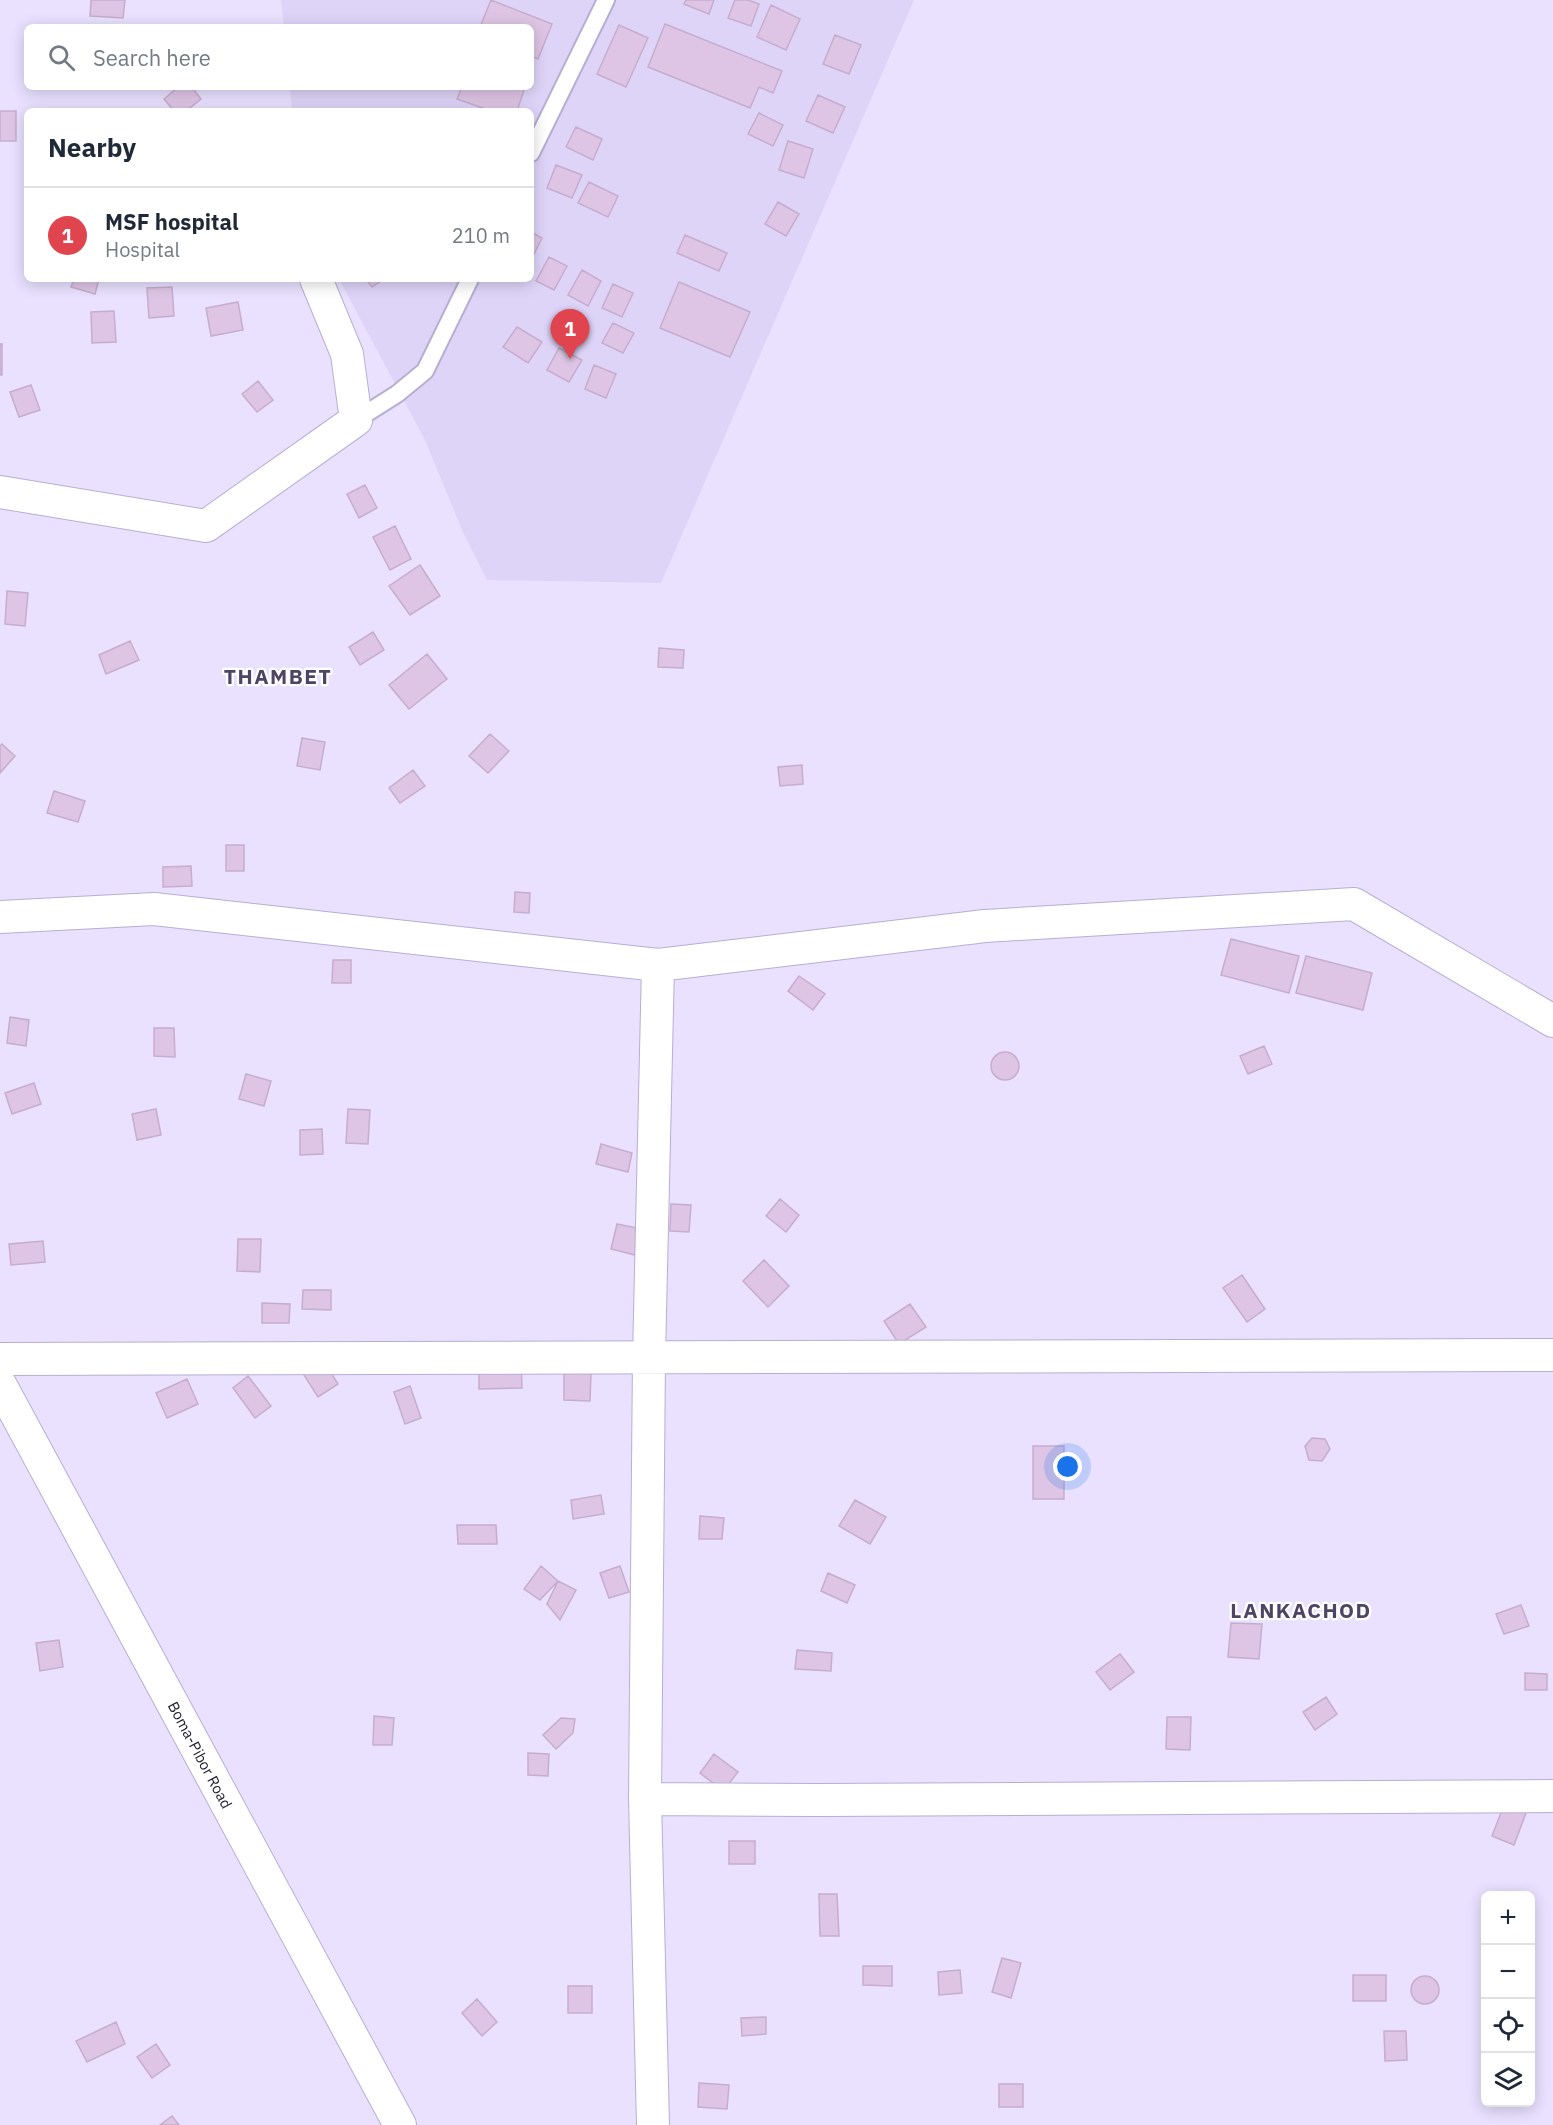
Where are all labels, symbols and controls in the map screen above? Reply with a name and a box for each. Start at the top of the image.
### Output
search box [24,24,534,90]
icon: search [45,41,78,74]
text: Search here [93,43,211,72]
text: Nearby [48,130,136,164]
text: MSF hospital [105,207,239,236]
text: 1 [62,222,74,249]
text: 210 m [452,222,510,249]
text: Hospital [105,236,180,263]
pin: 1 [550,310,590,359]
district label: THAMBET [224,662,332,690]
your location [1053,1452,1082,1481]
district label: LANKACHOD [1230,1596,1372,1624]
street label: Boma-Pibor Road [164,1698,236,1812]
map controls [1481,1891,1535,2107]
button: + [1481,1891,1535,1945]
button: − [1481,1945,1535,1999]
button: locate [1481,1999,1535,2053]
button: layers [1481,2053,1535,2107]

